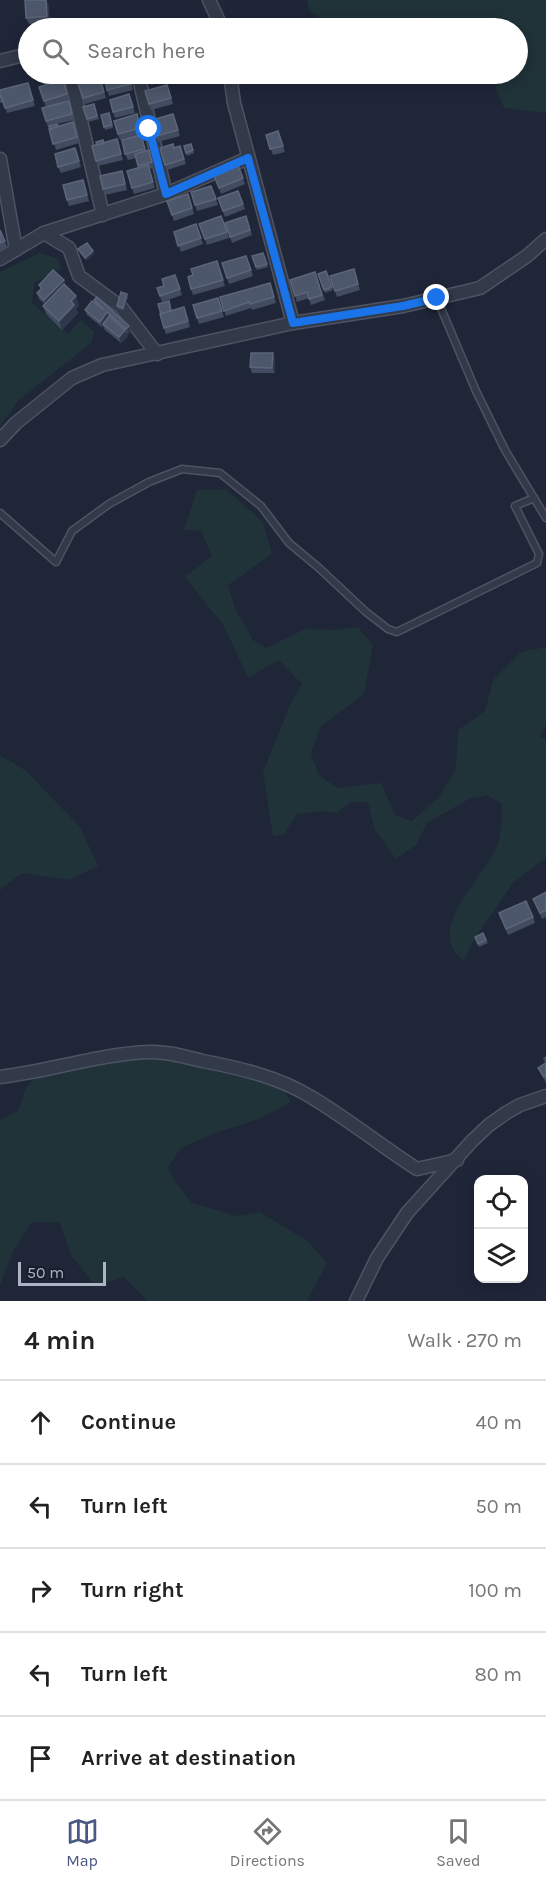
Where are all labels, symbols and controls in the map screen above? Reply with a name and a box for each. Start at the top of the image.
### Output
search box [18,18,528,84]
icon: search [39,35,72,68]
text: Search here [87,38,205,64]
route start [135,115,161,141]
route end [423,284,449,310]
map controls [474,1175,528,1283]
button: locate [474,1175,528,1229]
button: layers [474,1229,528,1283]
scale bar [18,1259,106,1286]
text: 50 m [27,1263,64,1282]
text: 4 min [24,1325,95,1356]
text: Walk · 270 m [408,1329,522,1352]
icon: ahead [24,1406,57,1439]
text: Continue [81,1409,176,1435]
text: 40 m [476,1411,522,1434]
icon: left [24,1490,57,1523]
text: Turn left [81,1493,168,1519]
text: 50 m [475,1495,522,1518]
icon: right [24,1574,57,1607]
text: Turn right [81,1577,184,1603]
text: 100 m [468,1579,522,1602]
icon: left [24,1658,57,1691]
text: Turn left [81,1661,168,1687]
text: 80 m [474,1663,522,1686]
icon: arrive [24,1742,57,1775]
text: Arrive at destination [81,1745,296,1771]
tab: Map [66,1815,99,1870]
tab: Directions [230,1815,305,1870]
tab: Saved [436,1815,480,1870]

